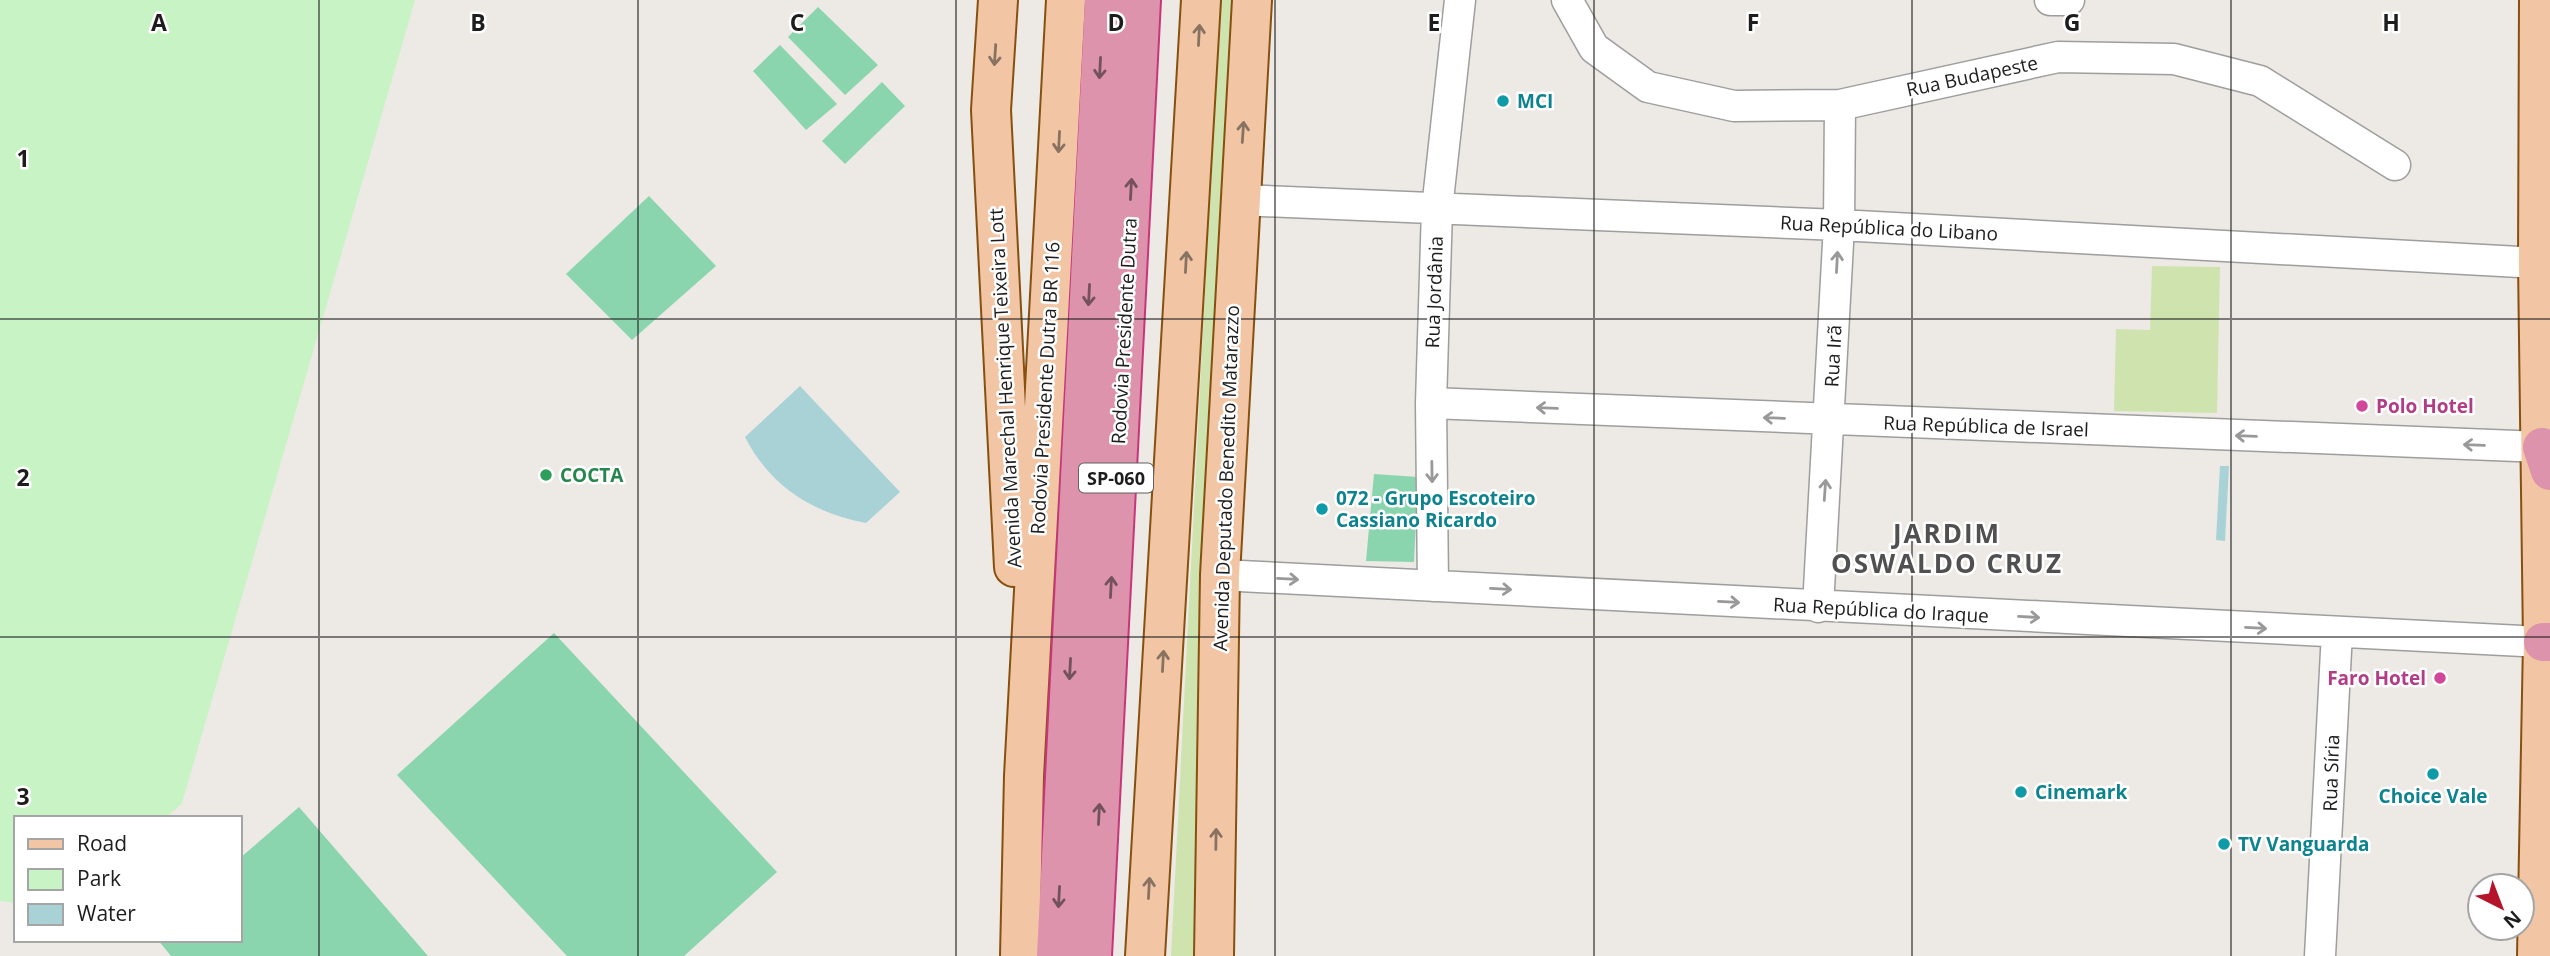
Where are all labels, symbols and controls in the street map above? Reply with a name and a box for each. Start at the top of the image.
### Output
text: A [151,6,167,38]
text: B [470,6,486,38]
text: C [790,6,804,38]
text: D [1107,6,1125,38]
text: E [1428,6,1440,38]
text: F [1747,6,1759,38]
text: G [2064,6,2080,38]
text: H [2382,6,2400,38]
one-way arrow [1193,25,1206,47]
one-way arrow [988,43,1001,66]
street label: Rua Budapeste [1904,49,2040,103]
one-way arrow [1094,56,1107,79]
place label: MCI [1517,88,1553,114]
marker: MCI [1495,93,1511,109]
one-way arrow [1237,121,1250,144]
one-way arrow [1052,130,1065,153]
text: 1 [16,142,30,174]
one-way arrow [1125,178,1138,201]
street label: Avenida Marechal Henrique Teixeira Lott [983,207,1027,569]
street label: Rua República do Libano [1779,209,1999,247]
street label: Rodovia Presidente Dutra [1105,217,1143,445]
street label: Rua Jordânia [1419,235,1449,349]
street label: Rodovia Presidente Dutra BR 116 [1024,241,1066,535]
one-way arrow [1180,251,1193,274]
one-way arrow [1830,251,1843,274]
one-way arrow [1082,284,1095,306]
street label: Avenida Deputado Benedito Matarazzo [1207,305,1245,651]
street label: Rua Irã [1818,324,1848,388]
place label: Polo Hotel [2376,393,2474,419]
marker: Polo Hotel [2354,398,2370,414]
one-way arrow [1536,402,1559,415]
street label: Rua República de Israel [1883,409,2089,443]
one-way arrow [1763,412,1786,425]
one-way arrow [2235,430,2258,443]
one-way arrow [2462,438,2485,451]
one-way arrow [1425,460,1439,483]
text: 2 [16,461,30,493]
place label: COCTA [560,462,624,488]
road number: SP-060 [1079,464,1153,492]
marker: COCTA [538,467,554,483]
one-way arrow [1819,478,1832,501]
place label: 072 - Grupo Escoteiro Cassiano Ricardo [1336,485,1535,533]
marker: 072 - Grupo Escoteiro Cassiano Ricardo [1314,501,1330,517]
district label: JARDIM OSWALDO CRUZ [1831,515,2063,581]
one-way arrow [1277,572,1300,585]
one-way arrow [1104,576,1117,599]
one-way arrow [1490,583,1513,596]
street label: Rua República do Iraque [1773,591,1989,629]
one-way arrow [1717,595,1740,608]
one-way arrow [2017,611,2040,624]
one-way arrow [2245,622,2267,635]
one-way arrow [1156,650,1169,673]
one-way arrow [1064,658,1077,681]
place label: Faro Hotel [2327,665,2426,691]
marker: Faro Hotel [2432,670,2448,686]
street label: Rua Síria [2317,734,2345,812]
marker: Choice Vale [2425,766,2441,782]
place label: Cinemark [2035,779,2127,805]
text: 3 [16,780,30,812]
place label: Choice Vale [2379,783,2487,809]
marker: Cinemark [2013,784,2029,800]
one-way arrow [1093,804,1106,826]
legend [14,816,242,942]
one-way arrow [1209,828,1222,851]
text: Road [77,829,127,857]
place label: TV Vanguarda [2238,831,2369,857]
marker: TV Vanguarda [2216,836,2232,852]
text: Park [77,864,121,892]
north arrow [2466,872,2536,942]
one-way arrow [1143,877,1156,900]
one-way arrow [1053,885,1066,908]
text: Water [77,899,136,927]
text: N [2498,905,2527,934]

